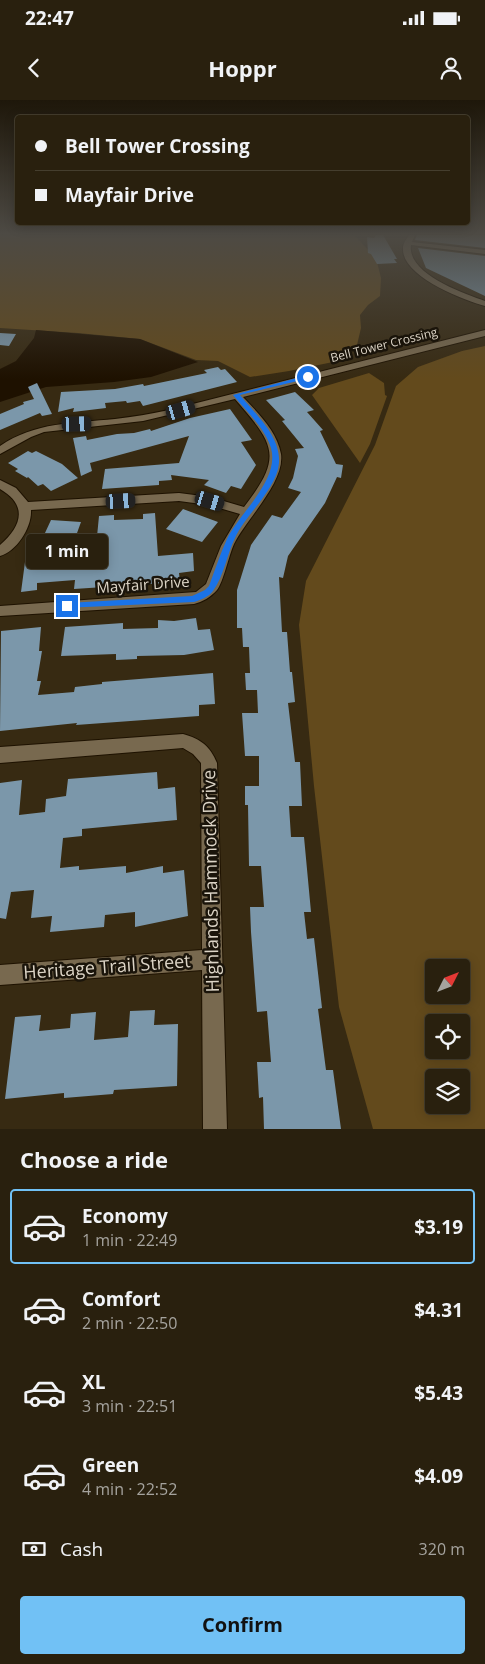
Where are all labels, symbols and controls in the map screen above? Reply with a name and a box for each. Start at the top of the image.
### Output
text: 22:47 [25,5,74,31]
text: Hoppr [208,53,277,83]
icon: back [20,54,48,82]
icon: person [437,54,465,82]
text: Bell Tower Crossing [65,133,250,159]
text: Mayfair Drive [65,182,194,208]
street label: Bell Tower Crossing [329,323,440,366]
route start [297,366,319,388]
car [164,399,197,421]
car [61,416,92,432]
car [193,489,226,513]
car [105,493,136,509]
callout: 1 min [26,534,108,568]
text: 1 min [45,540,89,562]
street label: Mayfair Drive [96,571,190,597]
route end [56,595,78,617]
street label: Highlands Hammock Drive [196,769,224,993]
street label: Heritage Trail Street [23,948,191,984]
north arrow [425,959,470,1004]
map controls [425,959,470,1114]
button: locate [425,1014,470,1059]
button: layers [425,1069,470,1114]
text: Choose a ride [20,1144,168,1174]
text: Economy [82,1203,168,1229]
icon: car [22,1204,67,1249]
text: $3.19 [414,1214,463,1240]
text: 1 min · 22:49 [82,1229,177,1251]
text: Comfort [82,1286,161,1312]
icon: car [22,1287,67,1332]
text: $4.31 [414,1297,463,1323]
text: 2 min · 22:50 [82,1312,177,1334]
text: XL [82,1369,105,1395]
icon: car [22,1370,67,1415]
text: $5.43 [414,1380,463,1406]
text: 3 min · 22:51 [82,1395,177,1417]
text: Green [82,1452,139,1478]
icon: car [22,1453,67,1498]
text: $4.09 [414,1463,463,1489]
text: 4 min · 22:52 [82,1478,177,1500]
icon: cash [20,1535,48,1563]
text: Cash [60,1536,103,1562]
text: 320 m [419,1538,465,1560]
button: Confirm [20,1596,465,1654]

